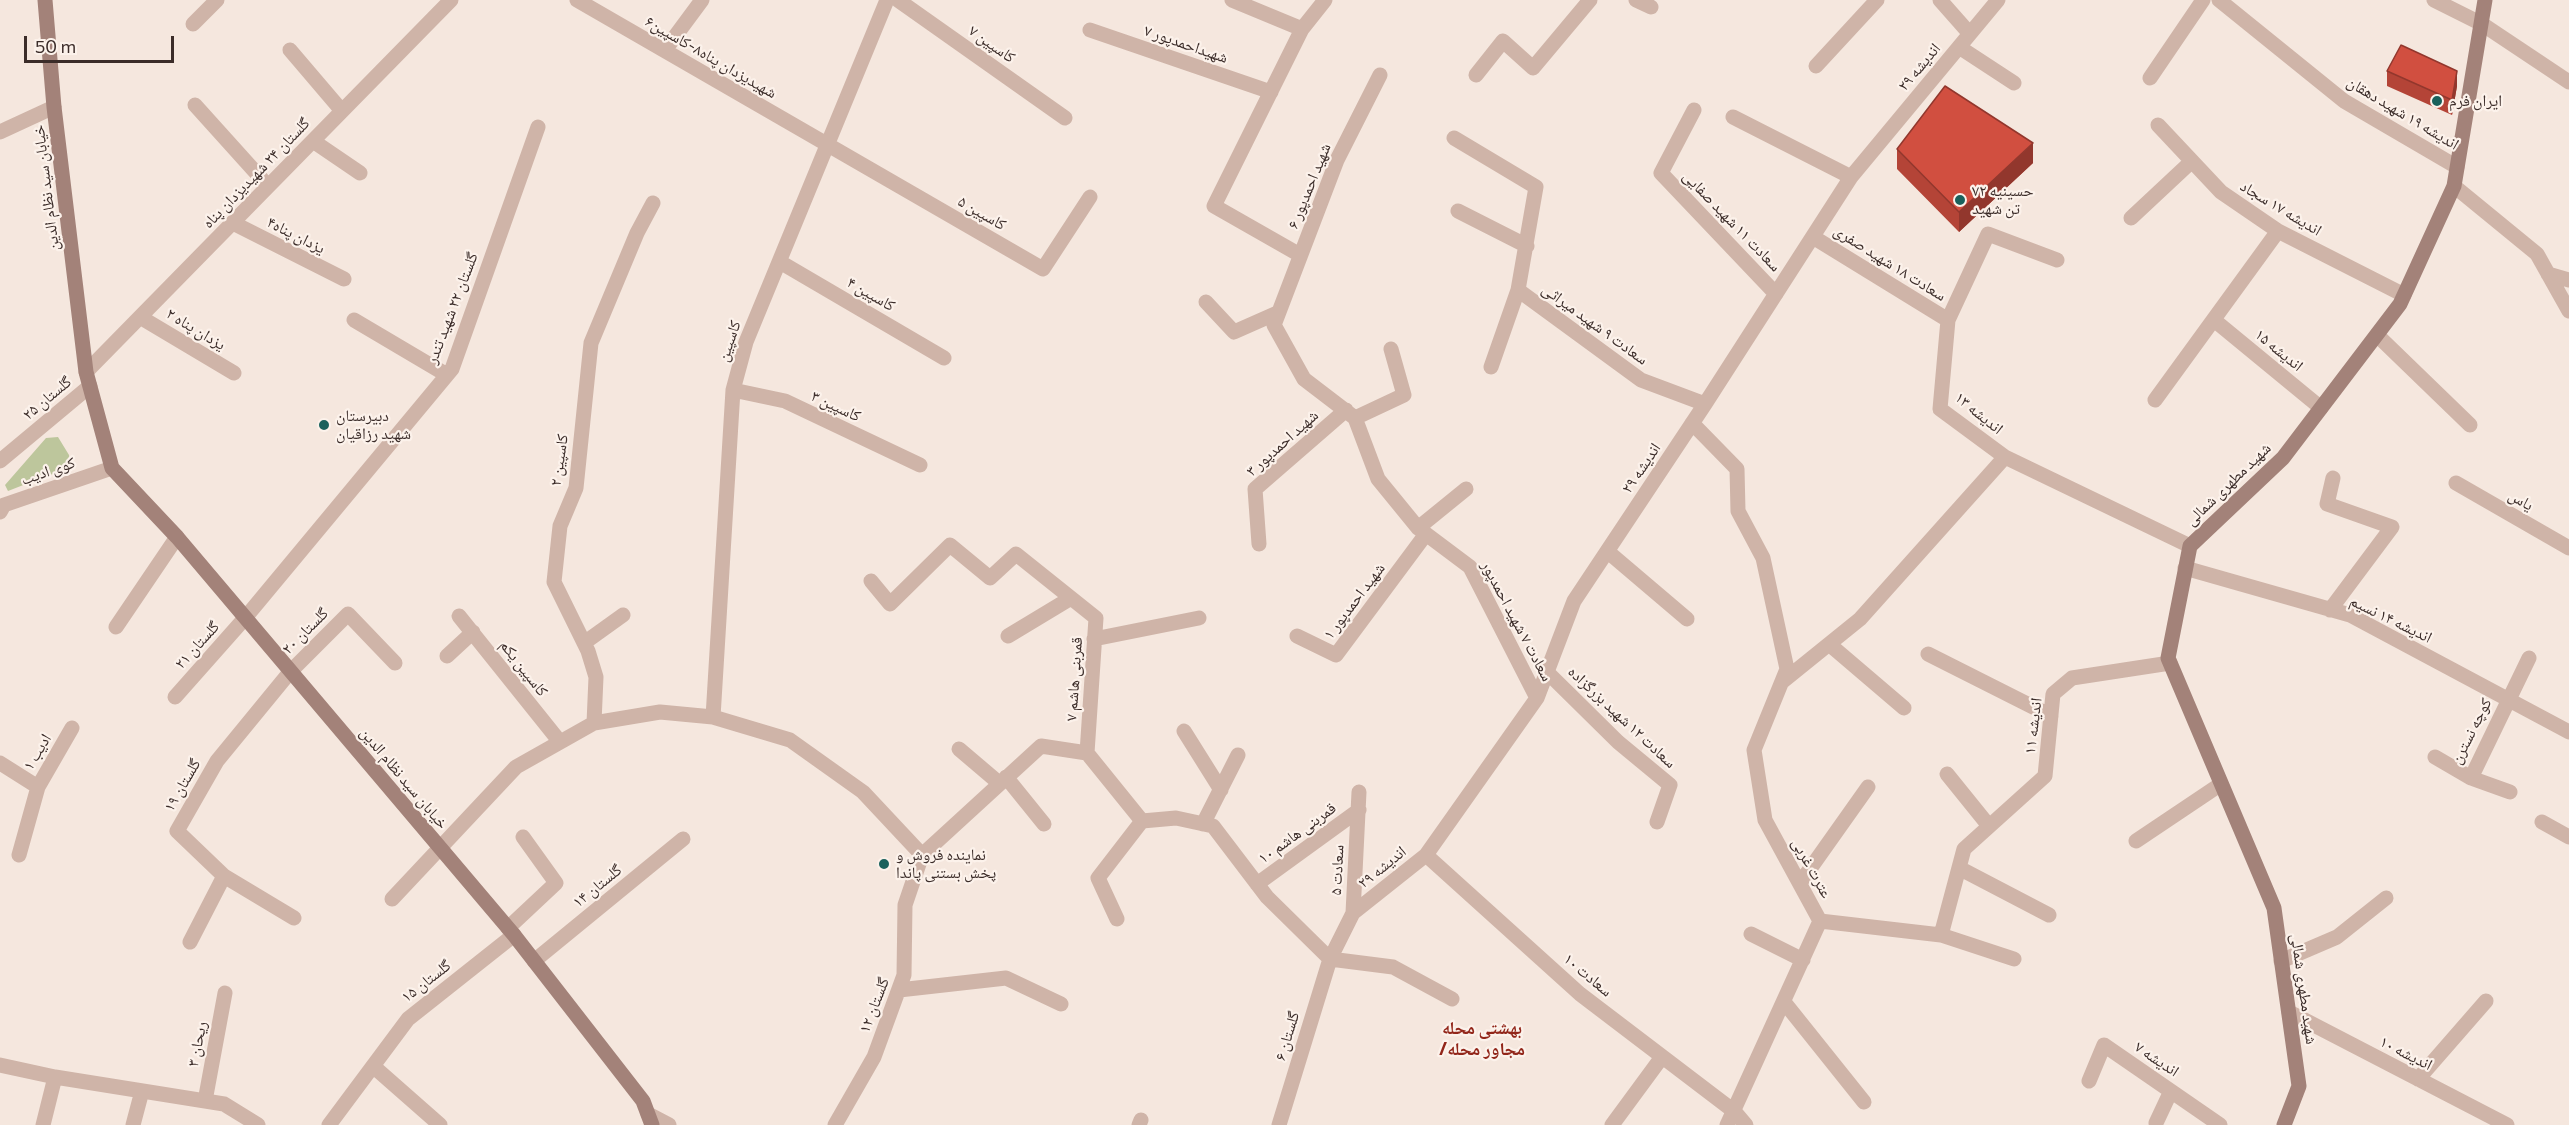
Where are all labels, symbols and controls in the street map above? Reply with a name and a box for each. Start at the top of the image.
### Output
street label: شهیدیزدان پناه۸-کاسپین۶ [642,11,780,103]
street label: کاسپین ۷ [965,21,1019,67]
street label: شهیداحمدپور ۷ [1141,21,1231,67]
scale bar [27,24,177,62]
text: 50 m [35,35,76,57]
street label: اندیشه ۲۹ [1893,39,1945,95]
street label: اندیشه ۱۹ شهید دهقان [2344,72,2462,154]
place label: ایران فرم [2449,91,2502,111]
marker: ایران فرم [2430,94,2444,108]
street label: گلستان ۲۴ شهیدیزدان پناه [198,114,314,232]
street label: خیابان سید نظام الدین [29,124,63,252]
street label: شهید احمدپور ۶ [1283,140,1335,232]
street label: سعادت ۱۱ شهید صفایی [1679,166,1785,276]
street label: اندیشه ۱۷ سجاد [2237,176,2325,240]
place label: حسینیه ۷۲ تن شهید [1972,181,2034,219]
street label: کاسپین ۵ [955,192,1009,234]
marker: حسینیه ۷۲ تن شهید [1953,193,1967,207]
street label: یزدان پناه۴ [264,212,328,258]
street label: سعادت ۱۸ شهید صفری [1830,221,1950,305]
street label: گلستان ۲۲ شهید تندر [422,250,482,366]
street label: کاسپین ۴ [844,273,898,315]
street label: سعادت ۹ شهید میراثی [1538,279,1652,369]
street label: یزدان پناه ۲ [163,304,229,354]
street label: کاسپین [713,318,745,364]
street label: اندیشه ۱۵ [2251,325,2307,375]
street label: گلستان ۲۵ [19,372,75,424]
street label: کاسپین ۳ [808,386,864,426]
street label: اندیشه ۱۳ [1951,388,2007,438]
place label: دبیرستان شهید رزاقیان [336,406,411,444]
street label: شهید احمدپور ۳ [1242,406,1322,480]
marker: دبیرستان شهید رزاقیان [317,418,331,432]
street label: کاسپین ۲ [546,433,572,487]
street label: شهید مطهری شمالی [2181,438,2275,530]
street label: اندیشه ۲۹ [1617,439,1665,497]
street label: کوی ادیب [18,453,78,489]
street label: یاس [2505,485,2537,515]
street label: سعادت ۷ شهید احمدپور [1477,557,1557,685]
street label: شهید احمدپور ۱ [1319,559,1389,643]
street label: اندیشه ۱۴ نسیم [2347,591,2435,647]
street label: گلستان ۲۰ [278,604,332,658]
street label: گلستان ۲۱ [171,617,223,673]
street label: کاسپین یکم [496,636,552,700]
street label: قمربنی هاشم ۷ [1061,636,1087,722]
street label: سعادت ۱۲ شهید بزرگزاده [1564,662,1680,772]
street label: کوچه نسترن [2446,695,2496,767]
street label: اندیشه ۱۱ [2020,697,2046,755]
street label: خیابان سید نظام الدین [356,723,452,833]
street label: ادیب ۱ [19,730,55,774]
street label: گلستان ۱۹ [159,755,205,815]
street label: قمربنی هاشم ۱۰ [1254,798,1340,868]
street label: عترت غربی [1788,835,1836,901]
street label: اندیشه ۲۹ [1354,842,1410,892]
street label: سعادت ۵ [1326,844,1348,896]
place label: نماینده فروش و پخش بستنی پاندا [896,845,996,883]
marker: نماینده فروش و پخش بستنی پاندا [877,857,891,871]
street label: گلستان ۱۴ [569,860,625,912]
street label: شهید مطهری شمالی [2287,932,2321,1046]
street label: سعادت ۱۰ [1560,949,1616,1001]
street label: گلستان ۱۵ [397,956,455,1006]
street label: گلستان ۱۲ [855,975,893,1035]
street label: گلستان ۶ [1270,1009,1304,1063]
district label: بهشتی محله /مجاور محله [1439,1017,1525,1060]
street label: ریحان ۳ [183,1020,211,1068]
street label: اندیشه ۱۰ [2376,1032,2436,1074]
street label: اندیشه ۷ [2131,1037,2183,1081]

